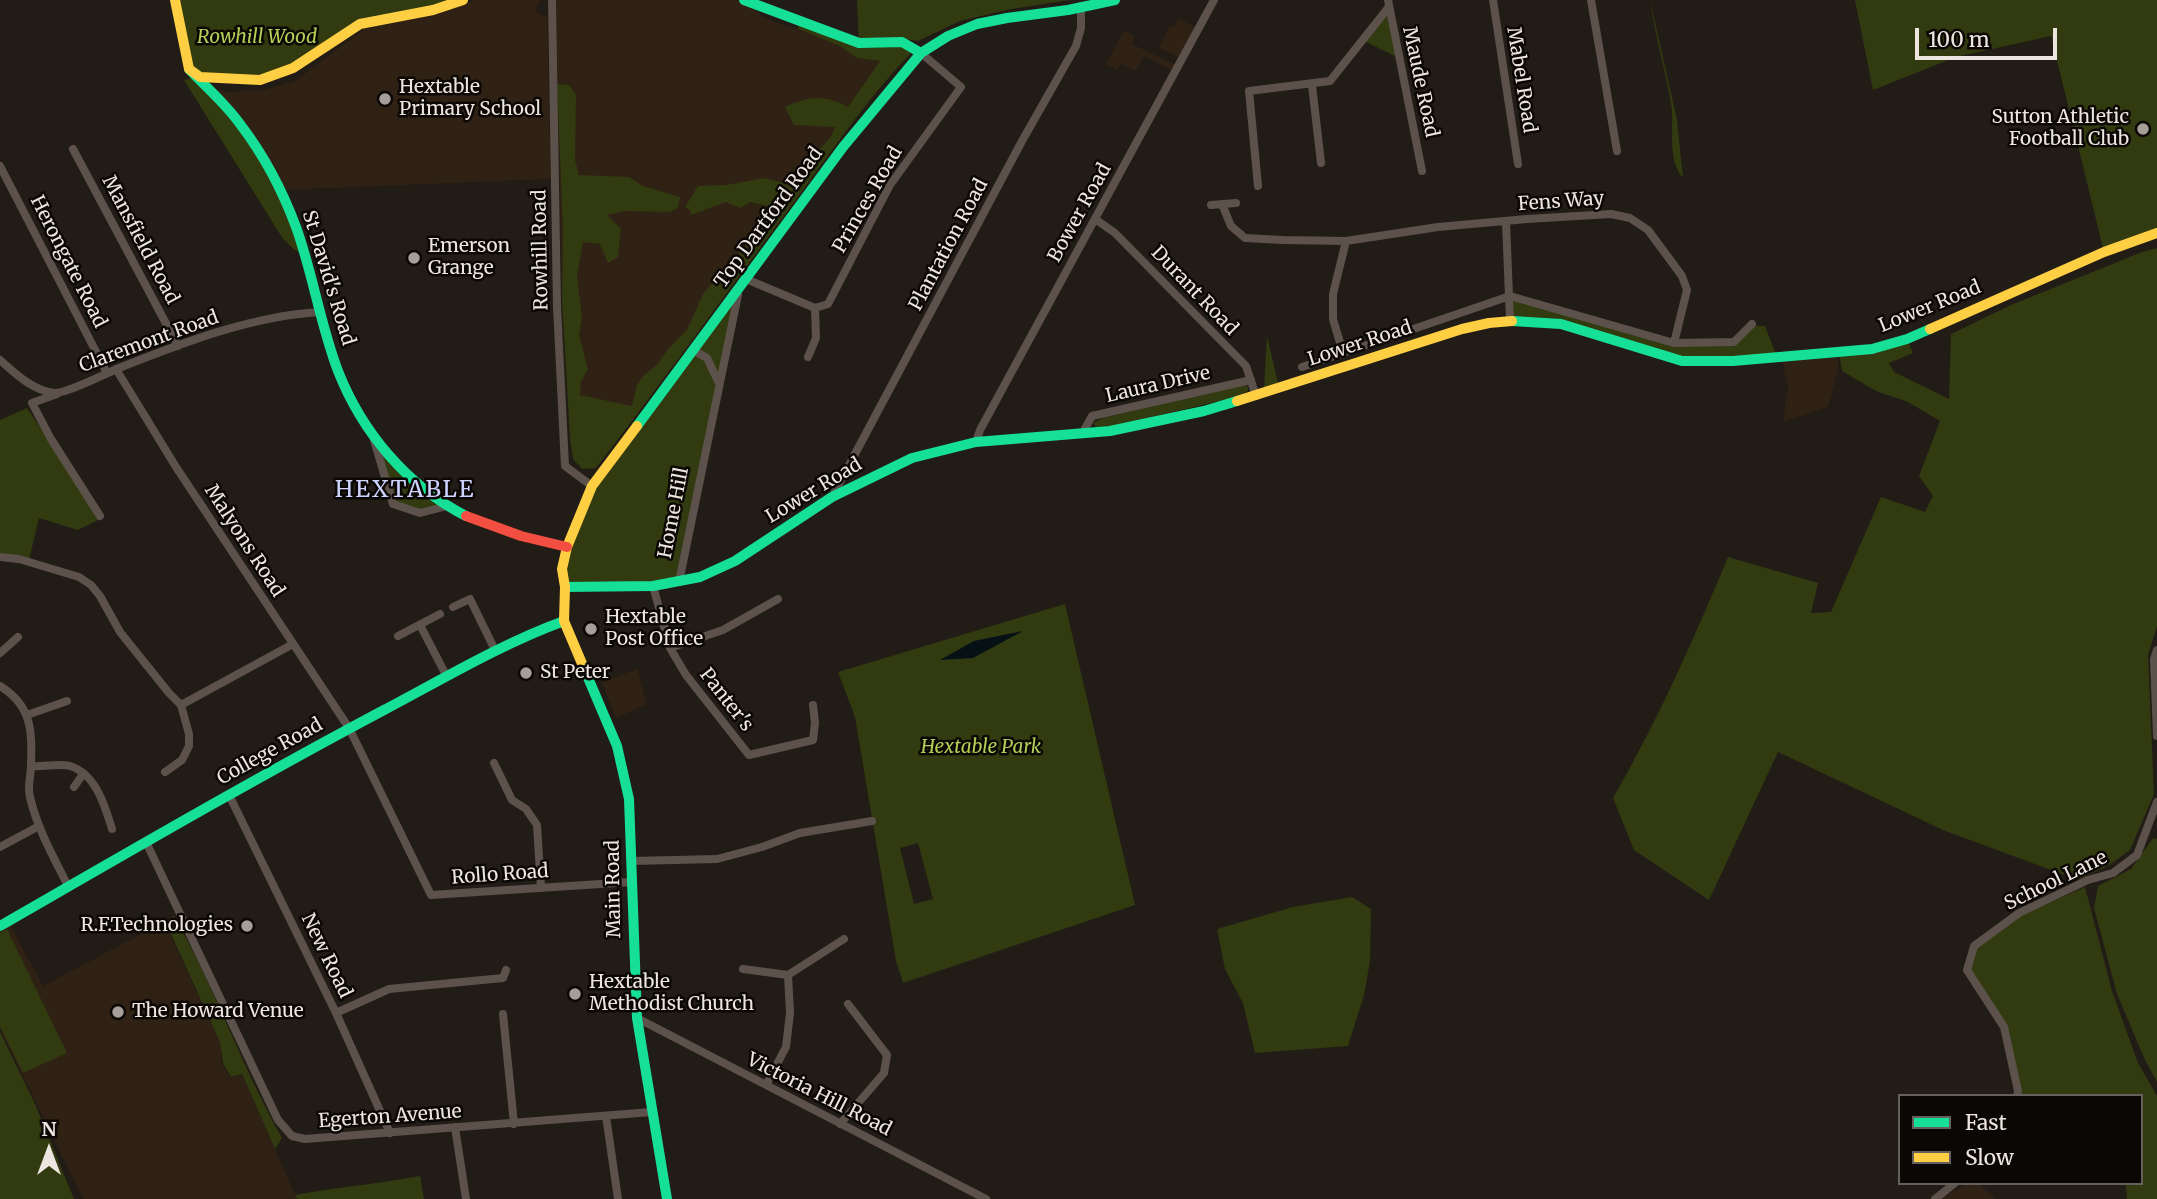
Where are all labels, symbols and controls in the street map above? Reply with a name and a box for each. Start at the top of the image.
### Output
scale bar [1919,14,2061,58]
street label: Maude Road [1397,25,1443,139]
street label: Mabel Road [1501,25,1541,135]
text: 100 m [1928,26,1990,53]
park label: Rowhill Wood [197,27,317,49]
place label: Hextable Primary School [399,77,541,121]
marker: Hextable Primary School [377,91,393,107]
place label: Sutton Athletic Football Club [1992,107,2129,151]
marker: Sutton Athletic Football Club [2135,121,2151,137]
street label: Top Dartford Road [710,143,828,293]
street label: Princes Road [828,143,908,257]
street label: Bower Road [1044,160,1116,266]
street label: Mansfield Road [97,172,183,308]
street label: Plantation Road [905,175,993,315]
street label: Fens Way [1517,188,1605,216]
street label: Rowhill Road [529,189,553,311]
street label: Herongate Road [25,192,111,332]
street label: St David's Road [297,208,359,348]
place label: Emerson Grange [428,236,510,280]
street label: Durant Road [1146,242,1242,340]
marker: Emerson Grange [406,250,422,266]
street label: Lower Road [1876,276,1984,338]
street label: Claremont Road [76,306,222,378]
street label: Lower Road [1305,316,1415,372]
street label: Laura Drive [1104,362,1212,408]
street label: Lower Road [762,453,866,529]
street label: Home Hill [654,466,694,560]
district label: HEXTABLE [336,476,474,504]
street label: Malyons Road [199,481,289,601]
place label: Hextable Post Office [605,607,703,651]
marker: Hextable Post Office [583,621,599,637]
place label: St Peter [540,662,610,684]
street label: Panter's [694,664,758,736]
marker: St Peter [518,665,534,681]
street label: College Road [213,714,327,790]
park label: Hextable Park [921,737,1041,759]
street label: Main Road [602,840,626,938]
street label: School Lane [2001,846,2111,916]
street label: Rollo Road [451,860,549,890]
street label: New Road [296,910,356,1002]
place label: R.F.Technologies [80,915,233,937]
marker: R.F.Technologies [239,918,255,934]
place label: Hextable Methodist Church [589,972,754,1016]
marker: Hextable Methodist Church [567,986,583,1002]
place label: The Howard Venue [132,1001,304,1023]
marker: The Howard Venue [110,1004,126,1020]
street label: Victoria Hill Road [743,1049,895,1141]
legend [1898,1094,2143,1185]
street label: Egerton Avenue [318,1101,462,1133]
text: Fast [1965,1109,2007,1136]
north arrow [14,1115,84,1185]
text: N [41,1117,57,1141]
text: Slow [1965,1144,2014,1171]

